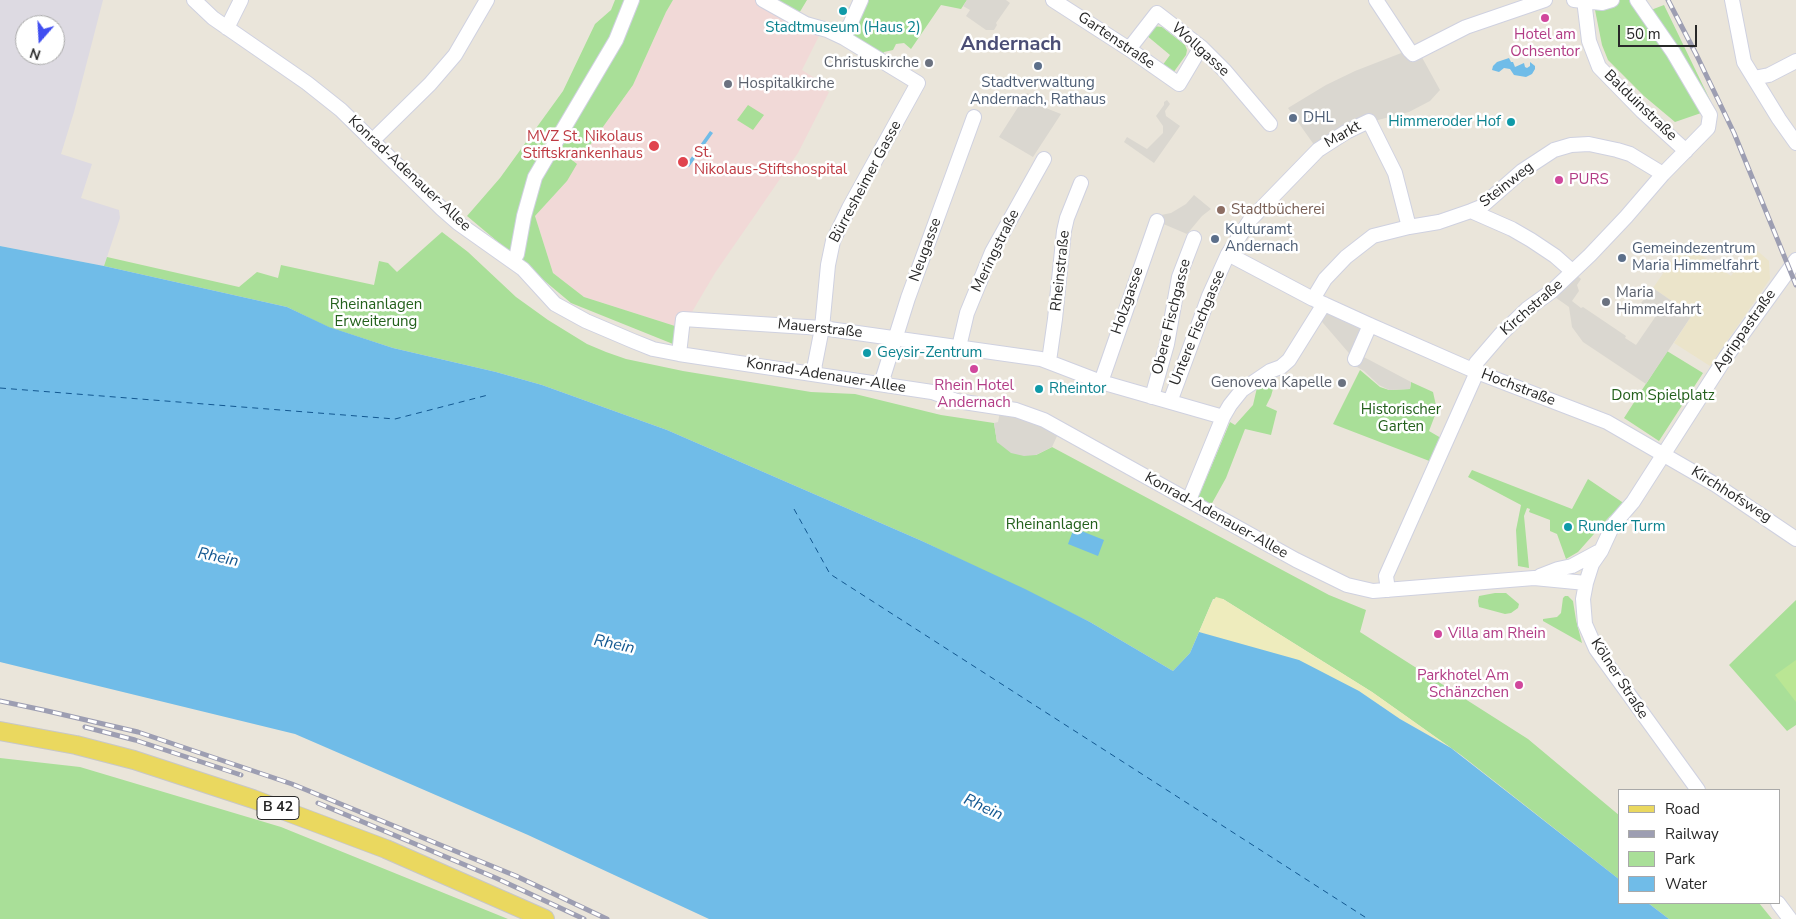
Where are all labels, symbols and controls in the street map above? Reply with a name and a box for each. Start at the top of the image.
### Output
marker: Stadtmuseum (Haus 2) [837,5,849,17]
street label: Gartenstraße [1074,9,1158,73]
marker: Hotel am Ochsentor [1539,12,1551,24]
north arrow [15,15,65,65]
scale bar [1621,15,1700,47]
place label: Stadtmuseum (Haus 2) [765,19,921,37]
street label: Wollgasse [1167,19,1233,81]
text: 50 m [1626,24,1661,44]
place label: Hotel am Ochsentor [1510,26,1580,61]
district label: Andernach [960,33,1062,57]
text: N [27,43,43,64]
place label: Christuskirche [824,54,919,72]
marker: Christuskirche [923,57,935,69]
marker: Stadtverwaltung Andernach, Rathaus [1032,60,1044,72]
street label: Balduinstraße [1600,67,1680,145]
place label: Stadtverwaltung Andernach, Rathaus [970,74,1106,109]
place label: Hospitalkirche [738,75,835,93]
marker: Hospitalkirche [722,78,734,90]
place label: DHL [1303,109,1334,127]
street label: Konrad-Adenauer-Allee [344,112,474,236]
marker: DHL [1287,112,1299,124]
place label: Himmeroder Hof [1388,113,1501,131]
marker: Himmeroder Hof [1505,116,1517,128]
street label: Bürresheimer Gasse [826,118,906,246]
street label: Markt [1322,118,1364,152]
place label: MVZ St. Nikolaus Stiftskrankenhaus [523,128,643,163]
marker: MVZ St. Nikolaus Stiftskrankenhaus [647,139,661,153]
place label: St. Nikolaus-Stiftshospital [694,144,847,179]
marker: St. Nikolaus-Stiftshospital [676,155,690,169]
street label: Steinweg [1476,158,1538,212]
place label: PURS [1569,171,1609,189]
marker: PURS [1553,174,1565,186]
place label: Stadtbücherei [1231,201,1325,219]
marker: Stadtbücherei [1215,204,1227,216]
street label: Meringstraße [968,207,1024,295]
street label: Neugasse [906,216,946,284]
place label: Kulturamt Andernach [1225,221,1298,256]
street label: Rheinstraße [1048,230,1074,312]
marker: Kulturamt Andernach [1209,233,1221,245]
place label: Gemeindezentrum Maria Himmelfahrt [1632,240,1759,275]
marker: Gemeindezentrum Maria Himmelfahrt [1616,252,1628,264]
street label: Obere Fischgasse [1149,257,1195,377]
street label: Holzgasse [1108,265,1148,337]
street label: Untere Fischgasse [1167,267,1229,389]
street label: Kirchstraße [1497,276,1567,340]
place label: Maria Himmelfahrt [1616,284,1701,319]
street label: Agrippastraße [1710,286,1780,376]
park label: Rheinanlagen Erweiterung [330,296,422,331]
marker: Maria Himmelfahrt [1600,296,1612,308]
street label: Mauerstraße [777,316,863,342]
place label: Geysir-Zentrum [877,344,982,362]
marker: Geysir-Zentrum [861,347,873,359]
street label: Konrad-Adenauer-Allee [745,354,907,398]
marker: Rhein Hotel Andernach [968,363,980,375]
street label: Hochstraße [1478,366,1558,410]
place label: Genoveva Kapelle [1211,374,1332,392]
place label: Rhein Hotel Andernach [934,377,1014,412]
marker: Genoveva Kapelle [1336,377,1348,389]
place label: Rheintor [1049,380,1106,398]
marker: Rheintor [1033,383,1045,395]
park label: Dom Spielplatz [1611,387,1715,405]
park label: Historischer Garten [1361,401,1441,436]
street label: Kirchhofsweg [1687,463,1775,527]
street label: Konrad-Adenauer-Allee [1141,469,1291,563]
park label: Rheinanlagen [1006,516,1098,534]
place label: Runder Turm [1578,518,1665,536]
marker: Runder Turm [1562,521,1574,533]
water label: Rhein [196,544,240,572]
place label: Villa am Rhein [1448,625,1546,643]
marker: Villa am Rhein [1432,628,1444,640]
water label: Rhein [592,631,636,659]
street label: Kölner Straße [1586,635,1652,723]
place label: Parkhotel Am Schänzchen [1417,667,1509,702]
marker: Parkhotel Am Schänzchen [1513,679,1525,691]
legend [1618,789,1781,904]
water label: Rhein [960,791,1006,825]
road number: B 42 [257,796,299,820]
text: Road [1665,799,1700,819]
text: Railway [1665,824,1719,844]
text: Park [1665,849,1695,869]
text: Water [1665,874,1707,894]

